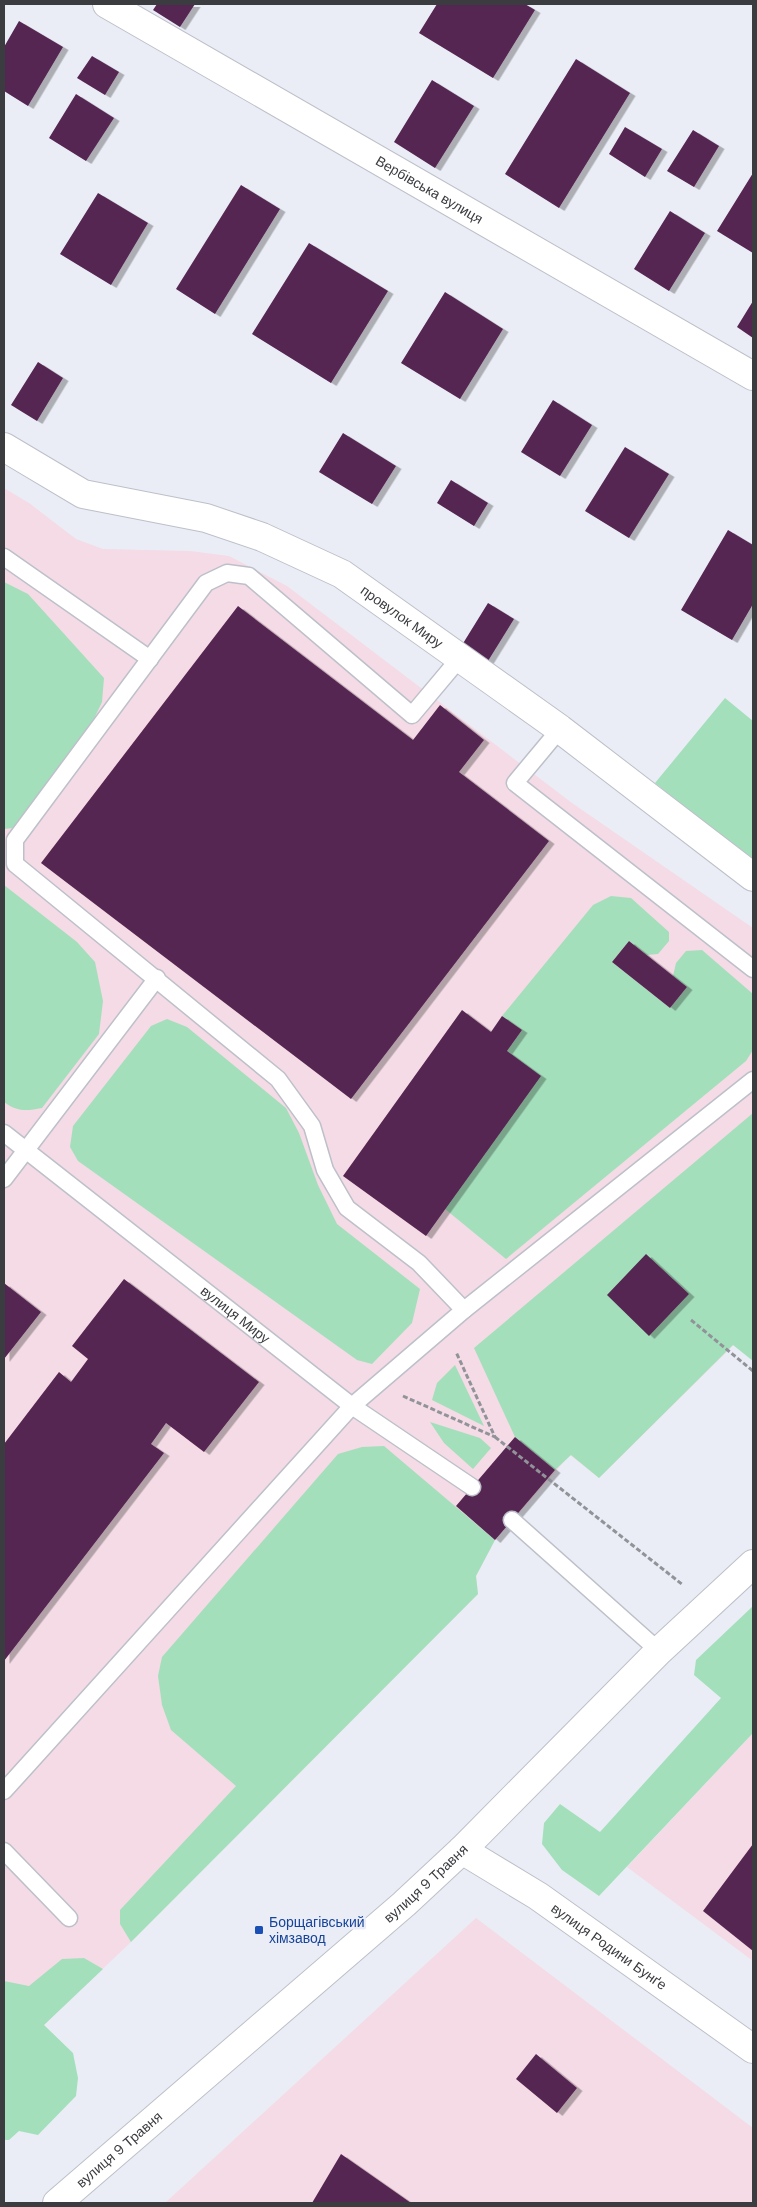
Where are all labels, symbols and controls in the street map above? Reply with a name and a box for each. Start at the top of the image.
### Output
street label: Вербівська вулиця [372,152,486,228]
street label: провулок Миру [357,581,447,652]
street label: вулиця Миру [197,1282,274,1347]
street label: вулиця 9 Травня [380,1840,472,1926]
street label: вулиця Родини Бунґе [548,1899,671,1994]
place label: Борщагівський хімзавод [269,1913,365,1947]
marker: Борщагівський хімзавод [253,1924,265,1936]
street label: вулиця 9 Травня [72,2107,166,2191]

